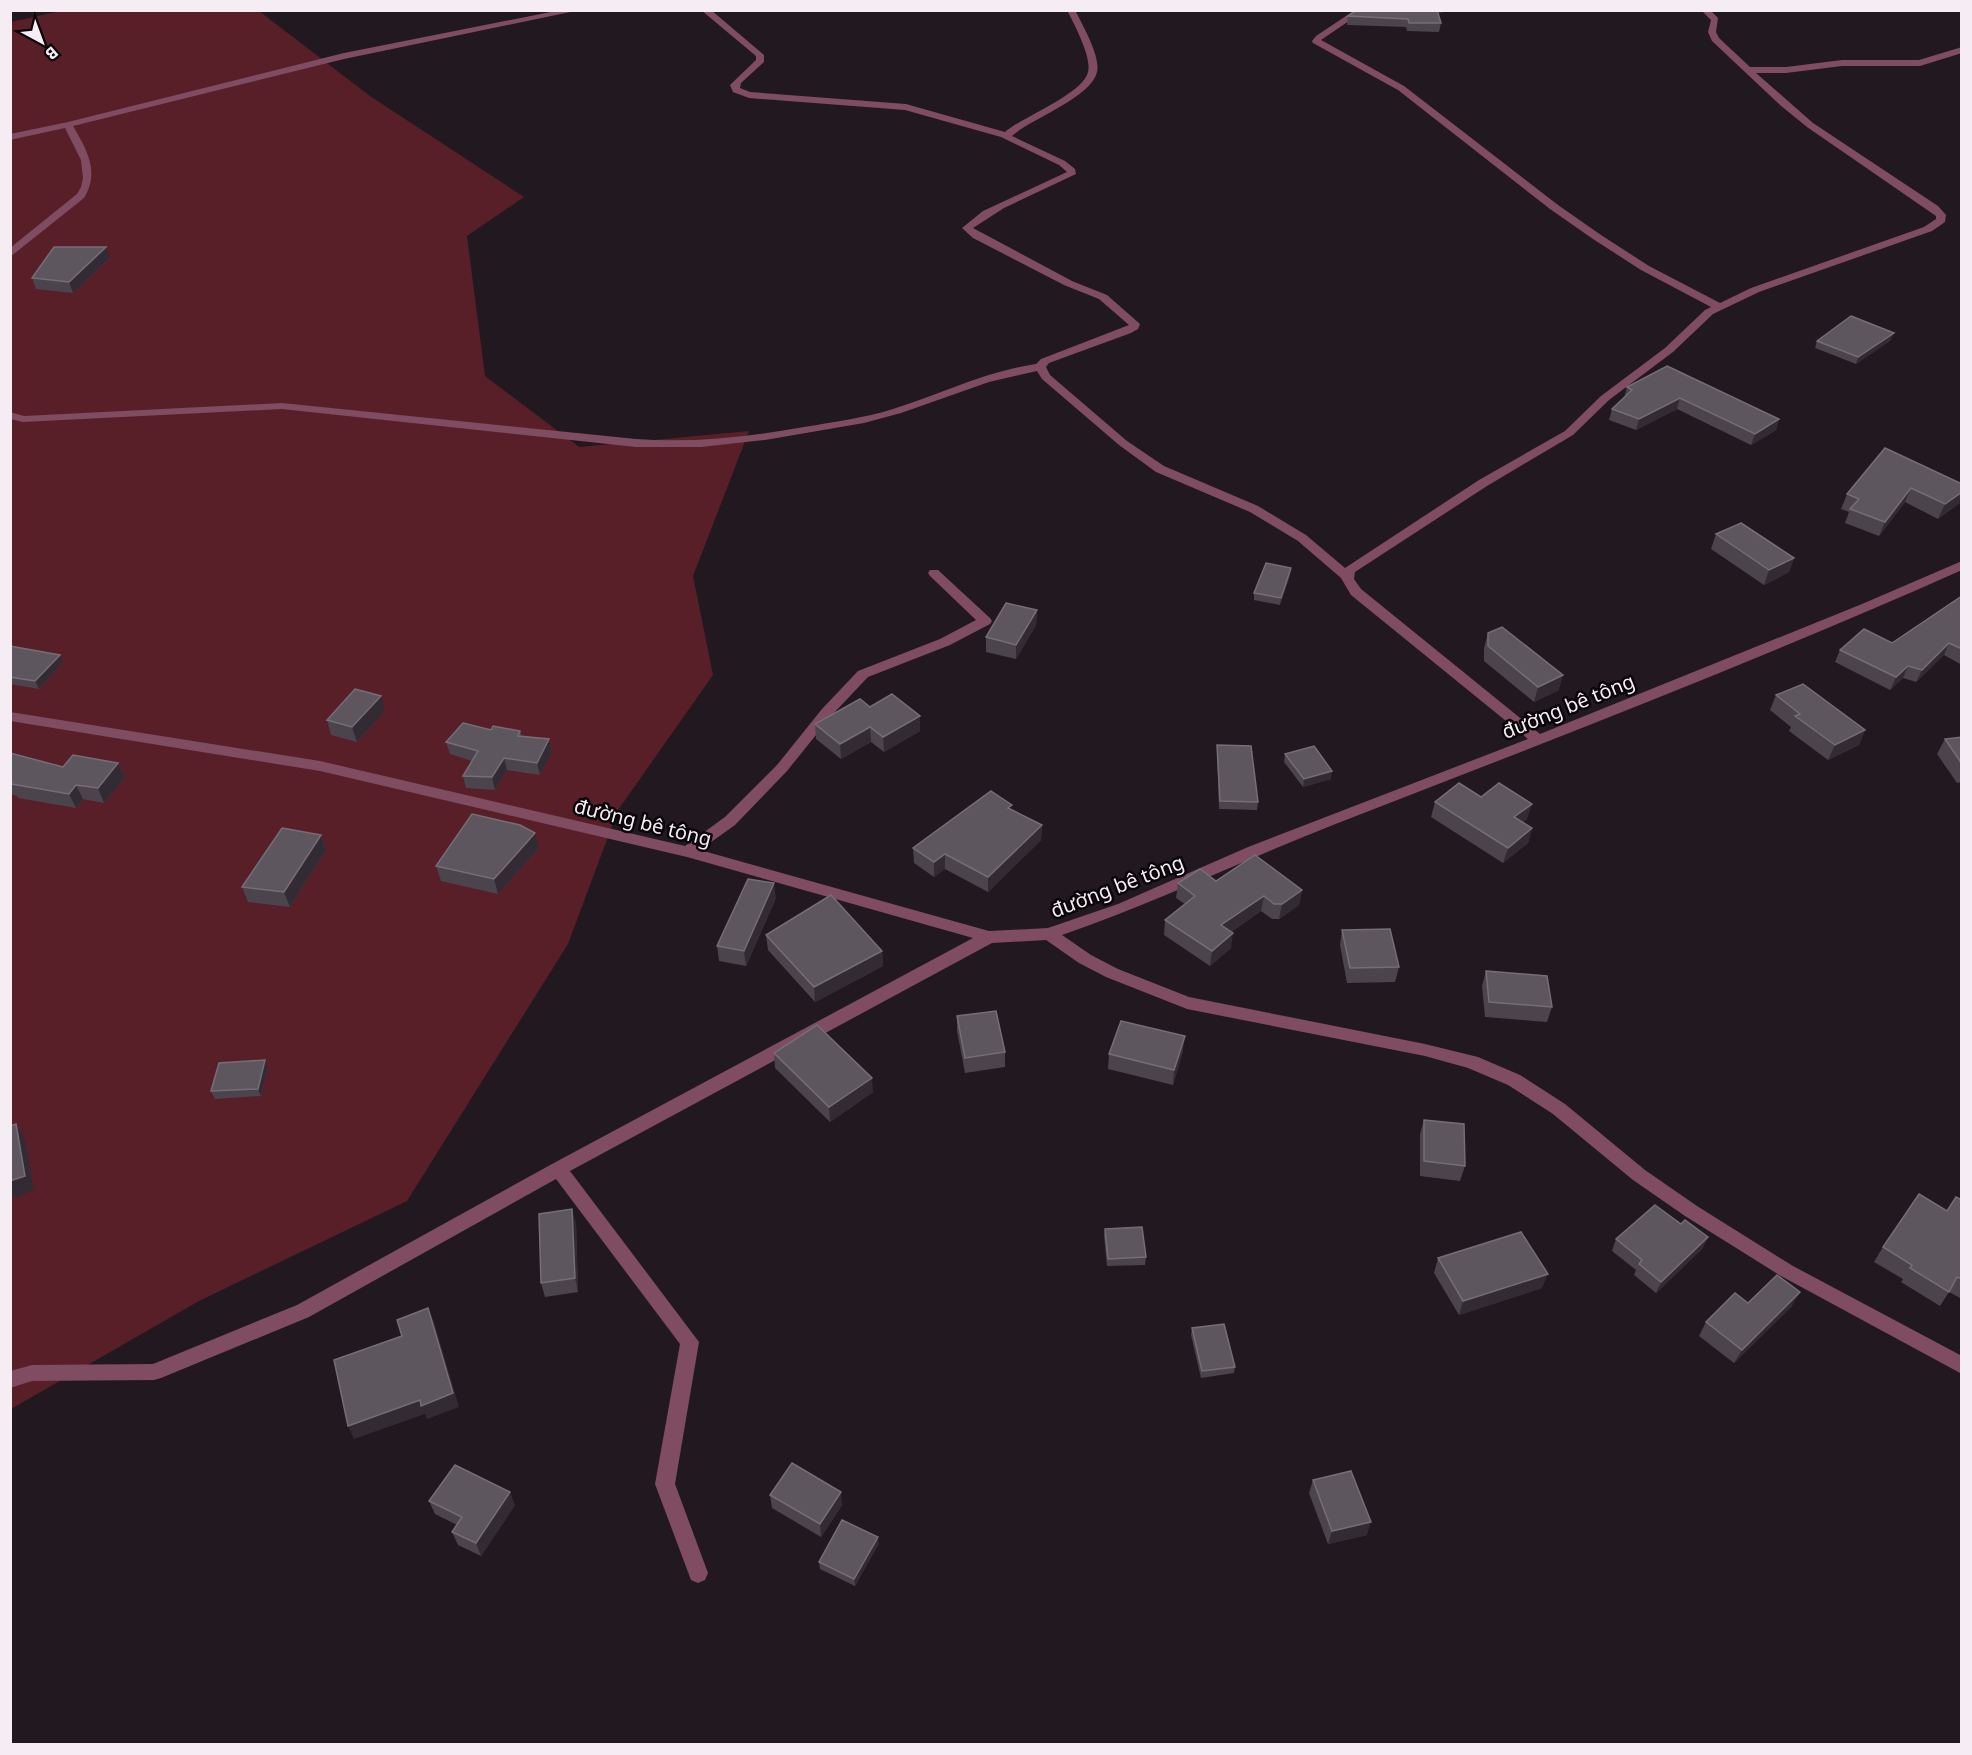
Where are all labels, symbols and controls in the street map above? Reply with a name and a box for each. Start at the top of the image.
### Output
north arrow [12,12,72,72]
text: B [41,42,63,65]
street label: đường bê tông [1498,667,1638,745]
street label: đường bê tông [571,792,715,852]
street label: đường bê tông [1046,848,1188,924]

